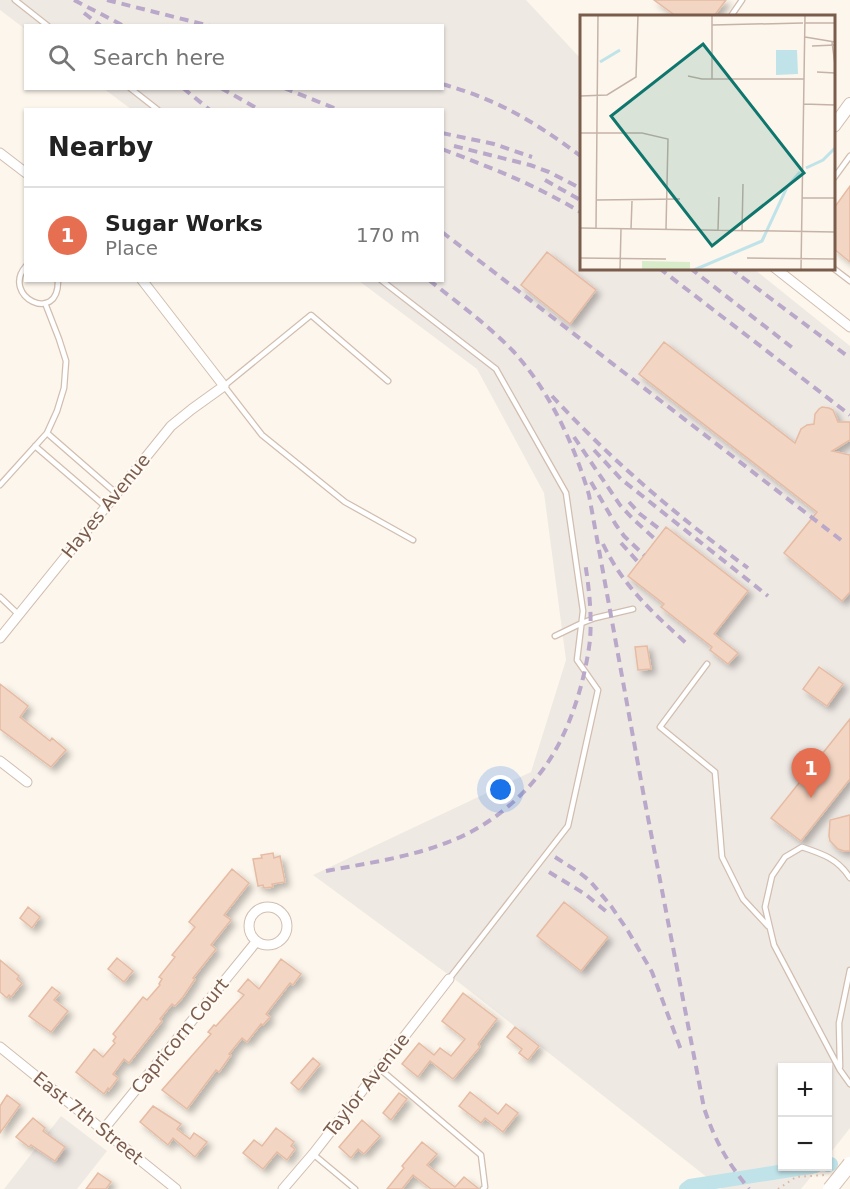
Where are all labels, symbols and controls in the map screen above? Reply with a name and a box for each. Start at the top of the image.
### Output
inset map [580,15,835,270]
search box [24,24,444,90]
icon: search [45,41,78,74]
text: Search here [93,45,225,70]
text: Nearby [48,132,153,162]
text: Sugar Works [105,211,263,236]
text: 1 [61,223,74,247]
text: 170 m [356,223,420,247]
text: Place [105,236,158,260]
street label: Hayes Avenue [57,449,154,562]
pin: 1 [792,748,830,798]
your location [486,775,515,804]
street label: Capricorn Court [127,974,232,1097]
street label: Taylor Avenue [319,1029,414,1141]
map controls [778,1063,832,1171]
button: + [778,1063,832,1117]
street label: East 7th Street [29,1067,147,1168]
button: − [778,1117,832,1171]

